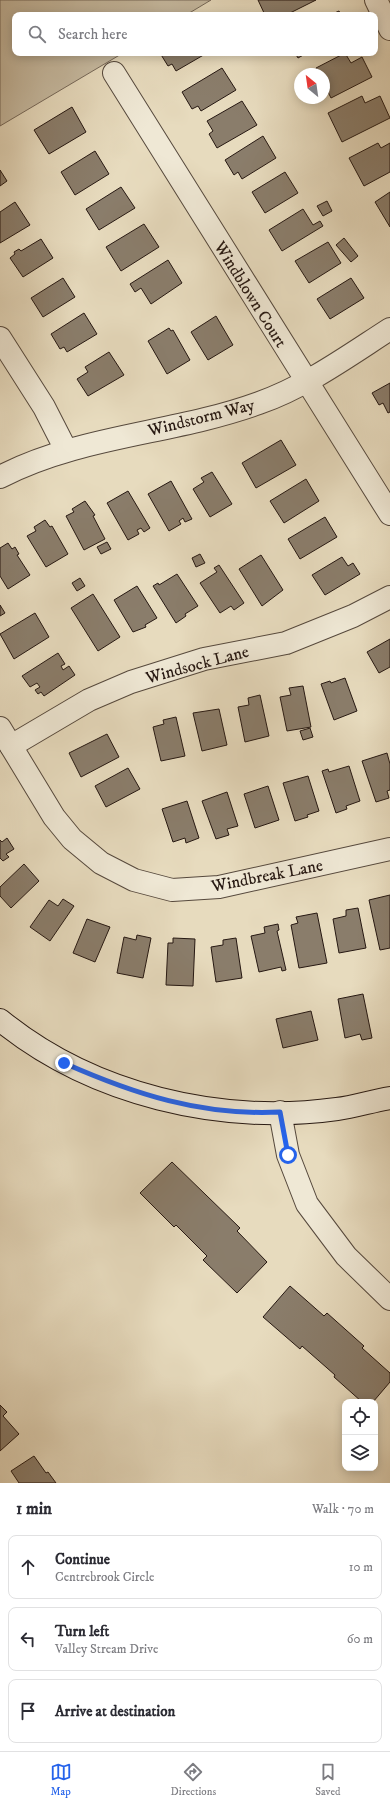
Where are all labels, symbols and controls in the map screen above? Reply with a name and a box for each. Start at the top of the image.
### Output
search box [12,12,378,56]
icon: search [26,23,48,45]
text: Search here [58,25,127,44]
north arrow [294,68,330,104]
street label: Windblown Court [208,236,292,352]
street label: Windstorm Way [145,394,258,442]
street label: Windsock Lane [142,641,251,690]
street label: Windbreak Lane [209,854,325,898]
route end [55,1054,73,1072]
route start [279,1146,297,1164]
map controls [342,1399,378,1471]
button: locate [342,1399,378,1435]
button: layers [342,1435,378,1471]
text: 1 min [16,1498,52,1520]
text: Walk · 70 m [312,1501,374,1517]
text: Continue [55,1550,110,1569]
icon: ahead [17,1556,39,1578]
text: 10 m [349,1559,373,1575]
text: Centrebrook Circle [55,1569,154,1585]
text: Turn left [55,1622,109,1641]
icon: left [17,1628,39,1650]
text: 60 m [347,1631,373,1647]
text: Valley Stream Drive [55,1641,158,1657]
icon: arrive [17,1700,39,1722]
text: Arrive at destination [55,1702,175,1721]
tab: Map [50,1761,72,1799]
tab: Directions [171,1761,216,1799]
tab: Saved [315,1761,340,1799]

